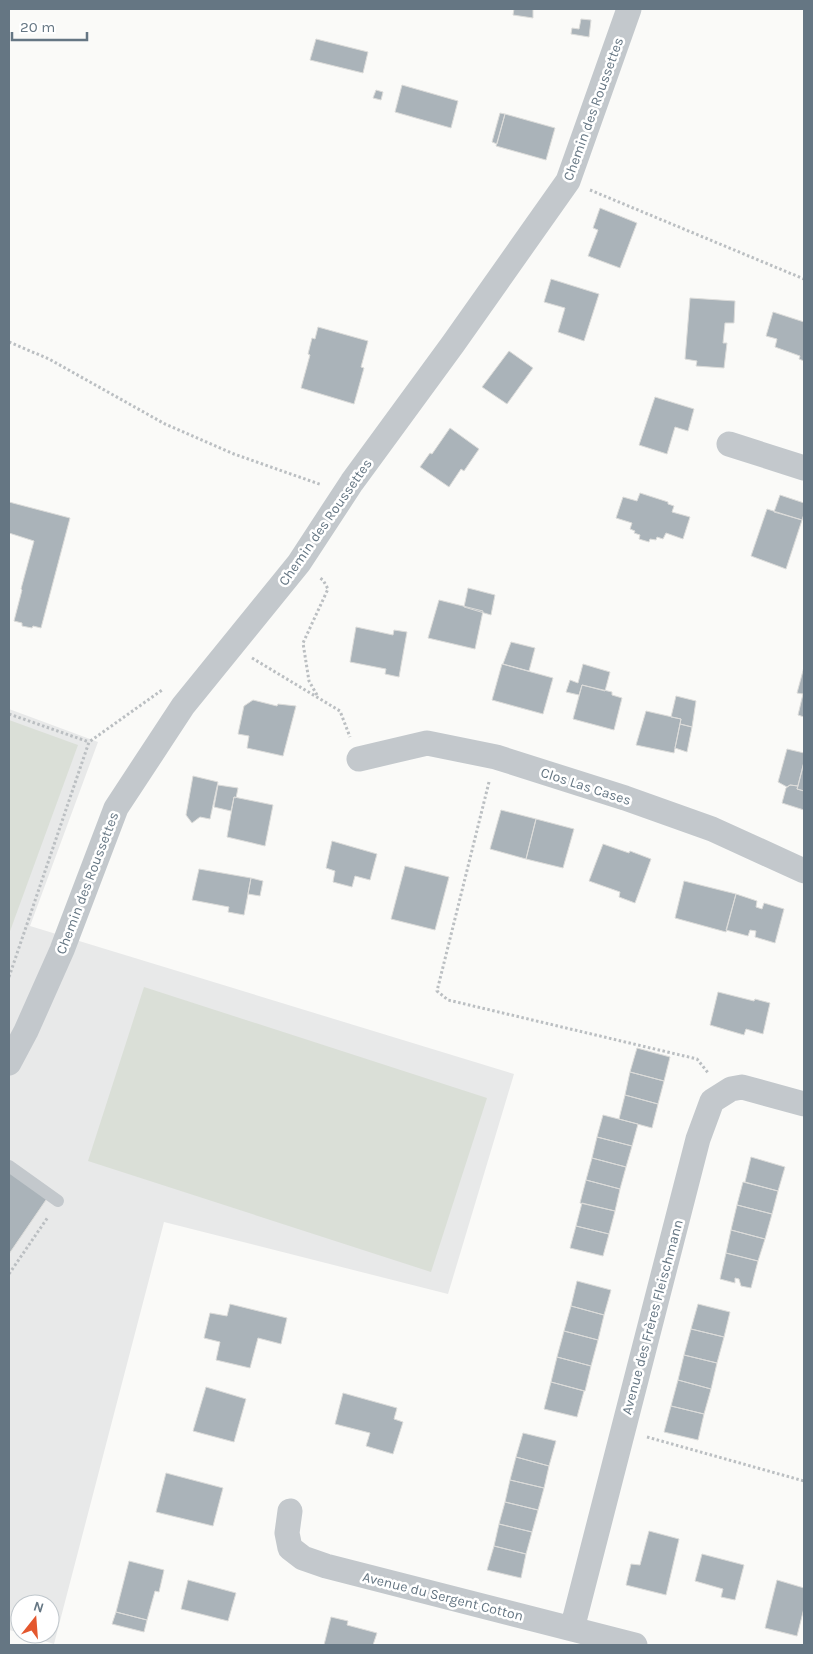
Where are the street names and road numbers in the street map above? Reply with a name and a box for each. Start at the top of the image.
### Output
street label: Chemin des Roussettes [560,35,627,183]
street label: Chemin des Roussettes [275,456,376,589]
street label: Clos Las Cases [539,764,633,809]
street label: Chemin des Roussettes [52,810,122,957]
street label: Avenue des Frères Fleischmann [618,1218,687,1417]
street label: Avenue du Sergent Cotton [361,1568,525,1625]

